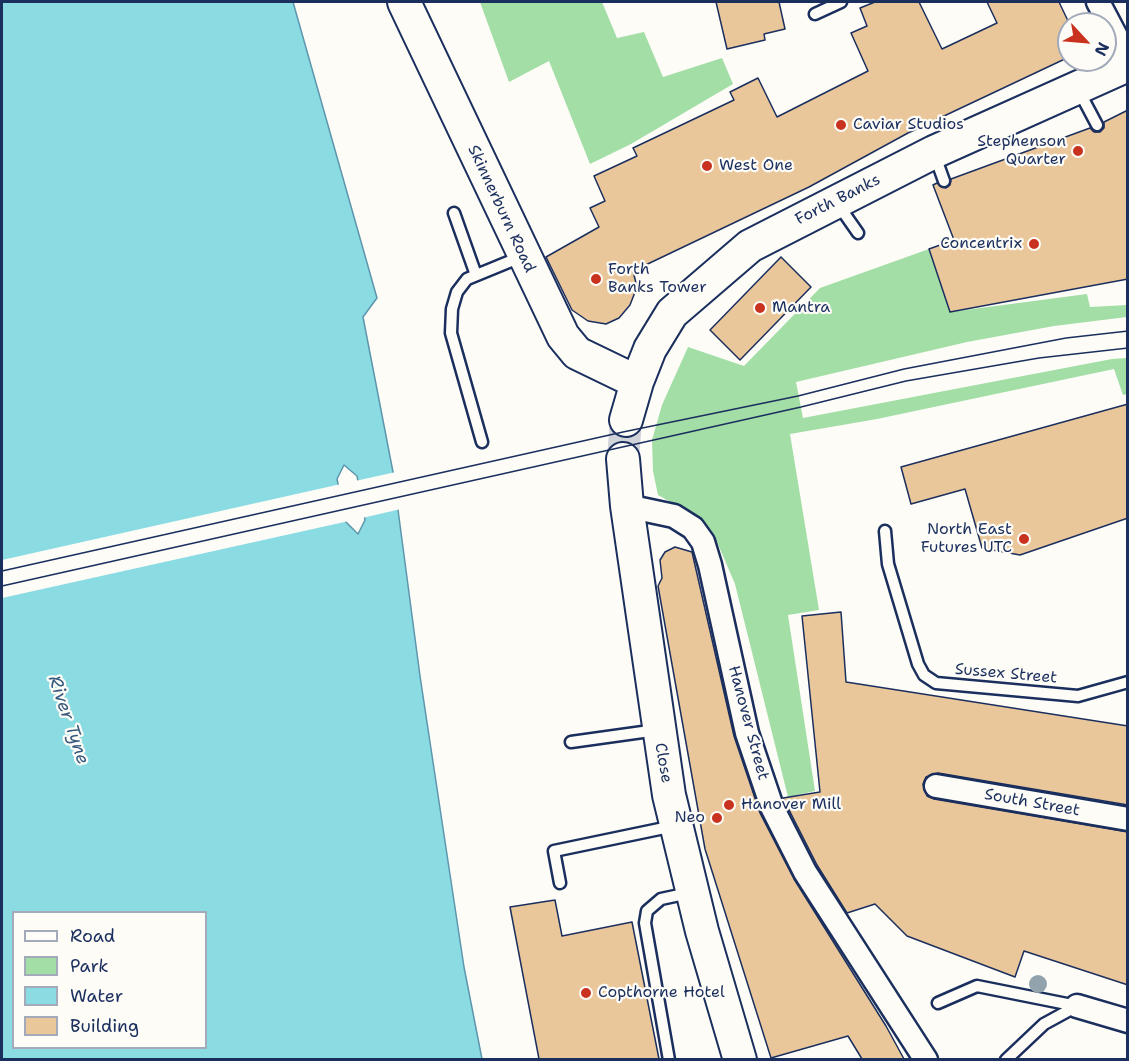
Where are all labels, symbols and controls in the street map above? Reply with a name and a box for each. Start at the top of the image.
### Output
north arrow [1057,12,1117,72]
text: N [1090,39,1114,60]
place label: Caviar Studios [853,115,964,135]
marker: Caviar Studios [834,118,848,132]
place label: Stephenson Quarter [977,132,1066,170]
street label: Skinnerburn Road [463,142,539,276]
marker: Stephenson Quarter [1071,144,1085,158]
place label: West One [719,156,793,176]
marker: West One [700,159,714,173]
street label: Forth Banks [792,170,884,230]
place label: Concentrix [940,234,1022,254]
marker: Concentrix [1027,237,1041,251]
place label: Forth Banks Tower [608,260,707,298]
marker: Forth Banks Tower [589,272,603,286]
place label: Mantra [772,298,830,318]
marker: Mantra [753,301,767,315]
place label: North East Futures UTC [921,520,1012,558]
marker: North East Futures UTC [1017,532,1031,546]
street label: Sussex Street [954,660,1058,688]
street label: Hanover Street [723,664,773,782]
water label: River Tyne [43,673,93,767]
street label: Close [650,741,676,785]
street label: South Street [983,785,1081,821]
place label: Hanover Mill [741,795,841,815]
marker: Hanover Mill [722,798,736,812]
place label: Neo [674,808,705,828]
marker: Neo [710,811,724,825]
legend [12,911,207,1049]
text: Road [70,924,115,948]
text: Park [70,954,109,978]
place label: Copthorne Hotel [598,983,725,1003]
text: Water [70,984,123,1008]
marker: Copthorne Hotel [579,986,593,1000]
text: Building [70,1014,139,1038]

